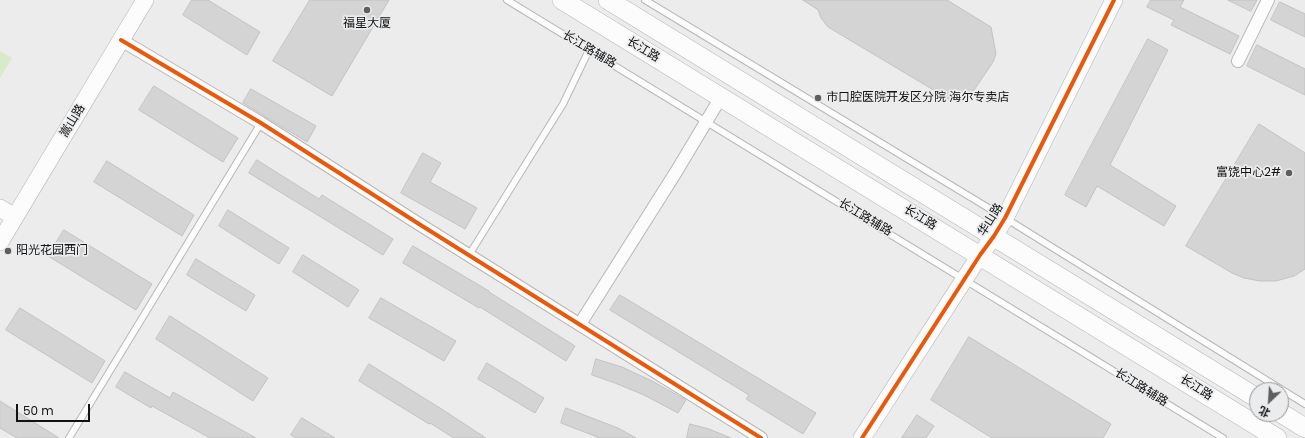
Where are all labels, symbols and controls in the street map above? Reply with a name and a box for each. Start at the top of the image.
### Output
marker: 福星大厦 [362,5,372,15]
place label: 福星大厦 [343,17,391,31]
street label: 长江路辅路 [560,28,618,72]
street label: 长江路 [624,35,662,65]
place label: 市口腔医院开发区分院 海尔专卖店 [826,91,1009,105]
marker: 市口腔医院开发区分院 海尔专卖店 [813,93,823,103]
street label: 嵩山路 [58,102,88,140]
place label: 富饶中心2# [1216,166,1281,180]
marker: 富饶中心2# [1284,168,1294,178]
street label: 长江路辅路 [836,196,894,240]
street label: 华山路 [975,201,1007,239]
street label: 长江路 [901,203,939,233]
place label: 阳光花园西门 [16,244,88,258]
marker: 阳光花园西门 [3,246,13,256]
street label: 长江路辅路 [1112,366,1170,410]
street label: 长江路 [1177,372,1215,404]
north arrow [1249,382,1289,422]
scale bar [18,396,92,422]
text: 50 m [23,402,54,419]
text: 北 [1256,402,1273,422]

